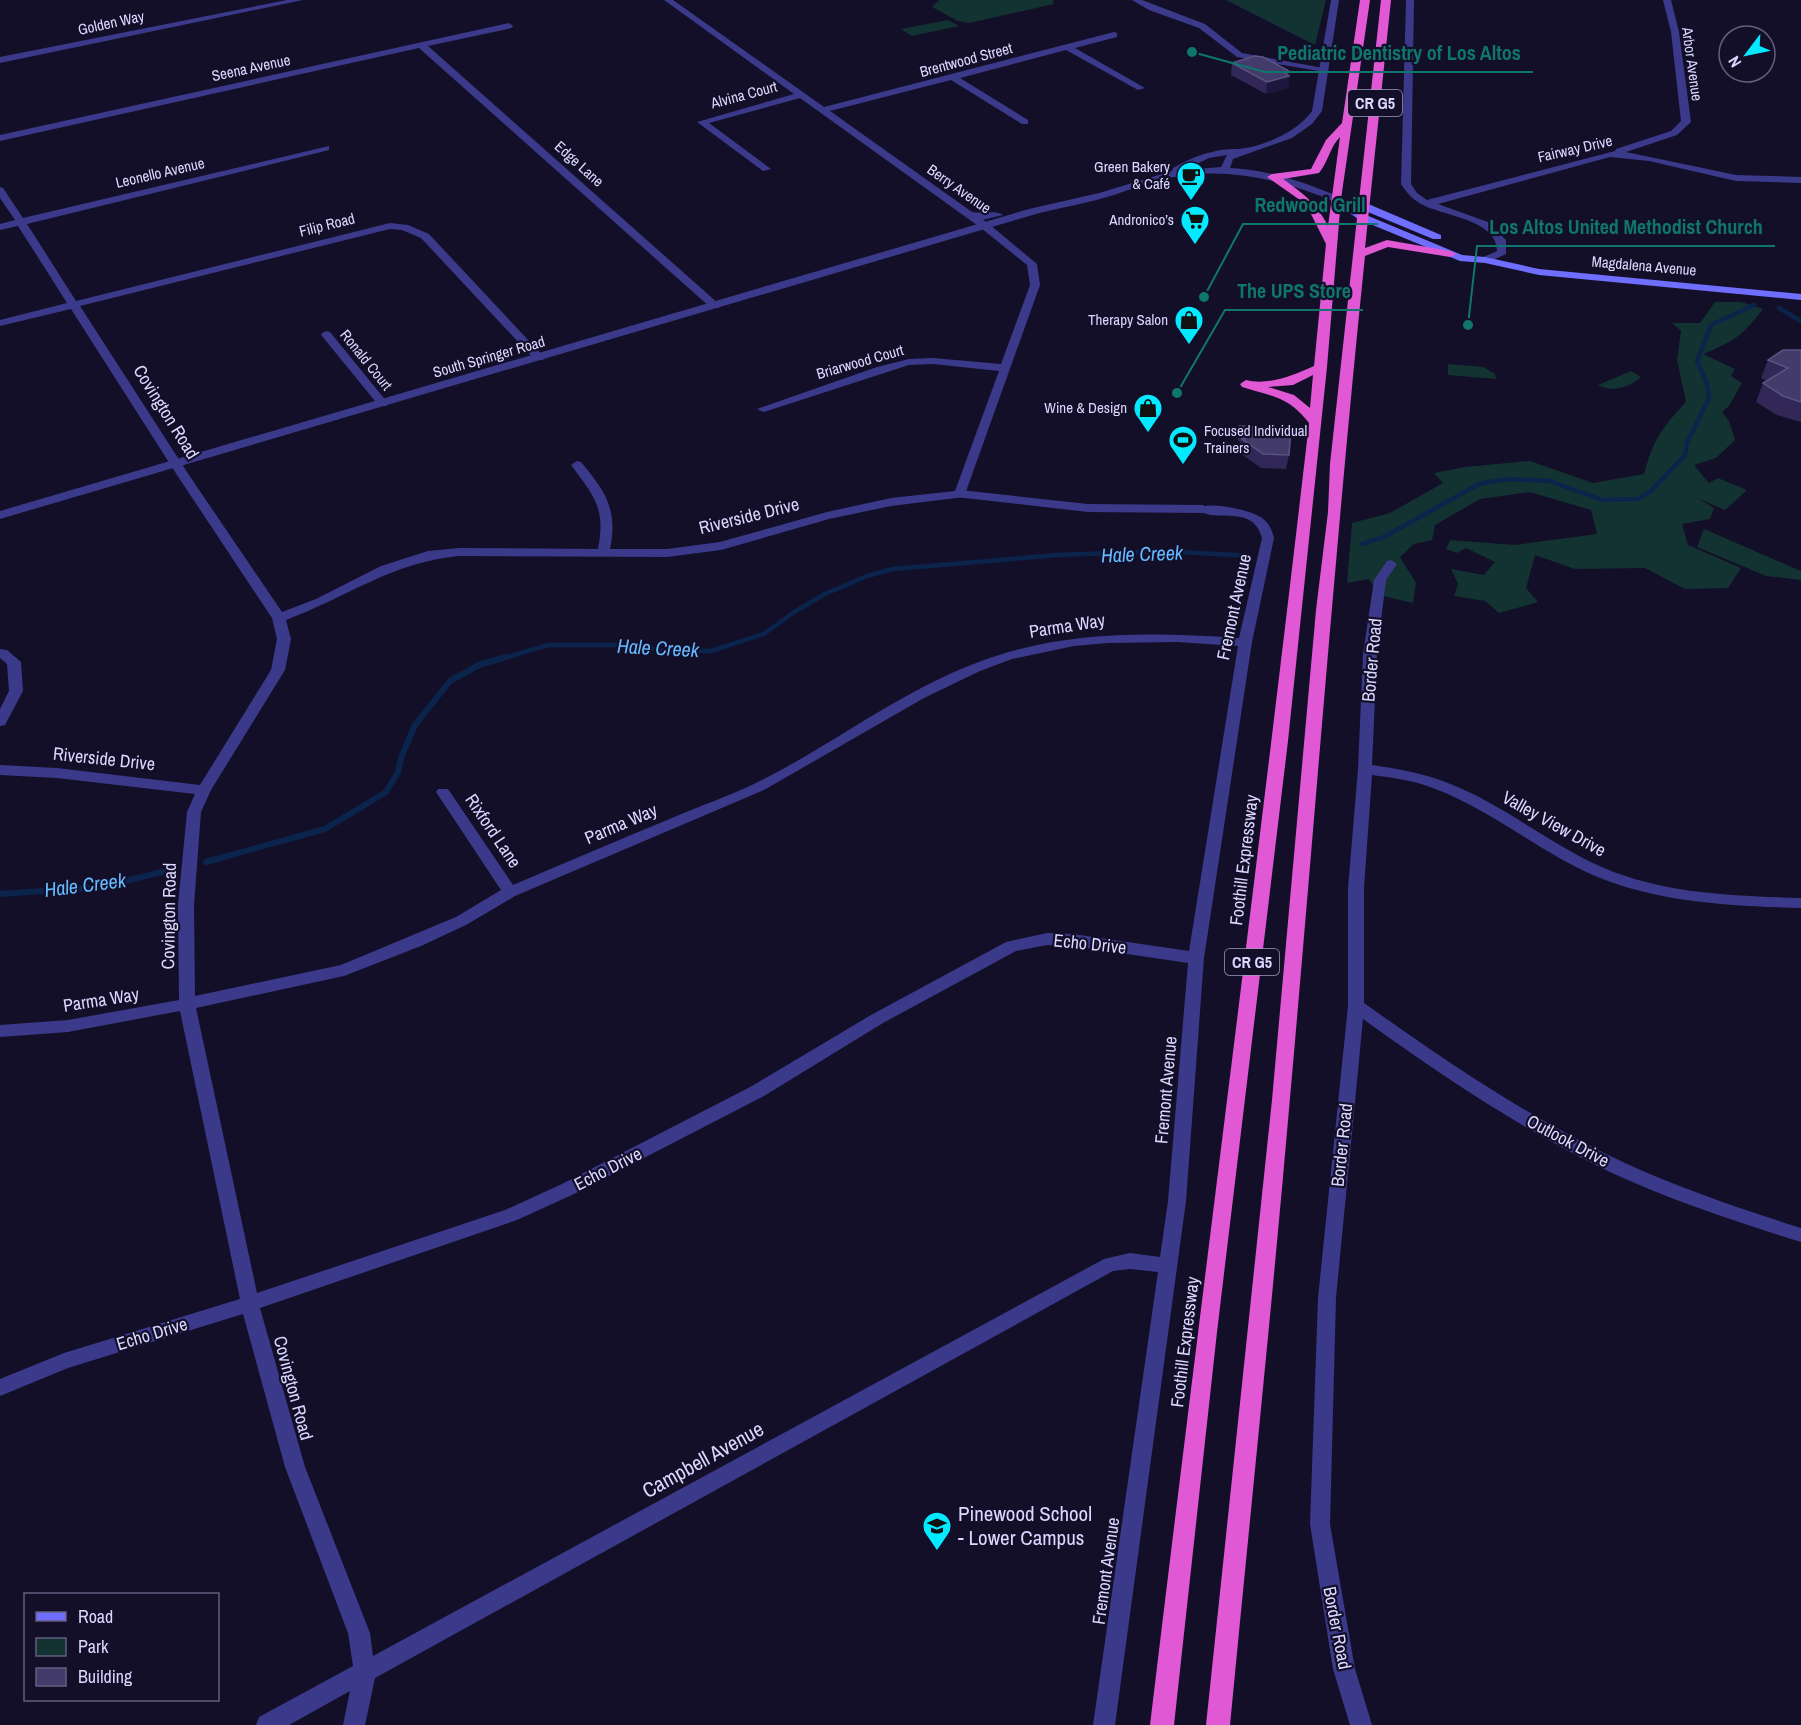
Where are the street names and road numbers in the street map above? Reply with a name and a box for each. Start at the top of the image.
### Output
street label: Golden Way [76,5,147,40]
street label: Arbor Avenue [1677,25,1708,102]
street label: Brentwood Street [917,37,1015,82]
street label: Seena Avenue [210,49,292,86]
street label: Alvina Court [707,75,780,114]
road number: CR G5 [1348,90,1402,116]
street label: Fairway Drive [1536,130,1614,167]
street label: Edge Lane [550,136,609,191]
street label: Leonello Avenue [113,152,207,193]
street label: Berry Avenue [923,159,996,218]
street label: Filip Road [297,207,357,242]
street label: Magdalena Avenue [1591,250,1697,281]
street label: Ronald Court [335,325,398,395]
street label: South Springer Road [430,330,547,383]
street label: Briarwood Court [814,339,906,384]
street label: Covington Road [128,360,205,464]
street label: Riverside Drive [696,491,802,540]
street label: Fremont Avenue [1210,551,1257,662]
street label: Parma Way [1027,607,1107,644]
street label: Border Road [1355,617,1388,703]
street label: Riverside Drive [52,741,156,776]
street label: Valley View Drive [1498,785,1611,862]
street label: Rixford Lane [459,789,527,873]
street label: Foothill Expressway [1223,793,1264,927]
street label: Parma Way [581,797,661,850]
street label: Covington Road [155,862,182,970]
street label: Echo Drive [1052,927,1128,960]
road number: CR G5 [1225,949,1279,975]
street label: Parma Way [61,981,141,1018]
street label: Fremont Avenue [1148,1035,1183,1145]
street label: Border Road [1325,1102,1358,1188]
street label: Outlook Drive [1523,1108,1614,1173]
street label: Echo Drive [570,1141,646,1196]
street label: Foothill Expressway [1164,1275,1205,1409]
street label: Echo Drive [113,1311,190,1356]
street label: Covington Road [268,1333,319,1443]
street label: Campbell Avenue [637,1414,769,1505]
street label: Fremont Avenue [1086,1516,1125,1626]
street label: Border Road [1317,1584,1358,1671]

